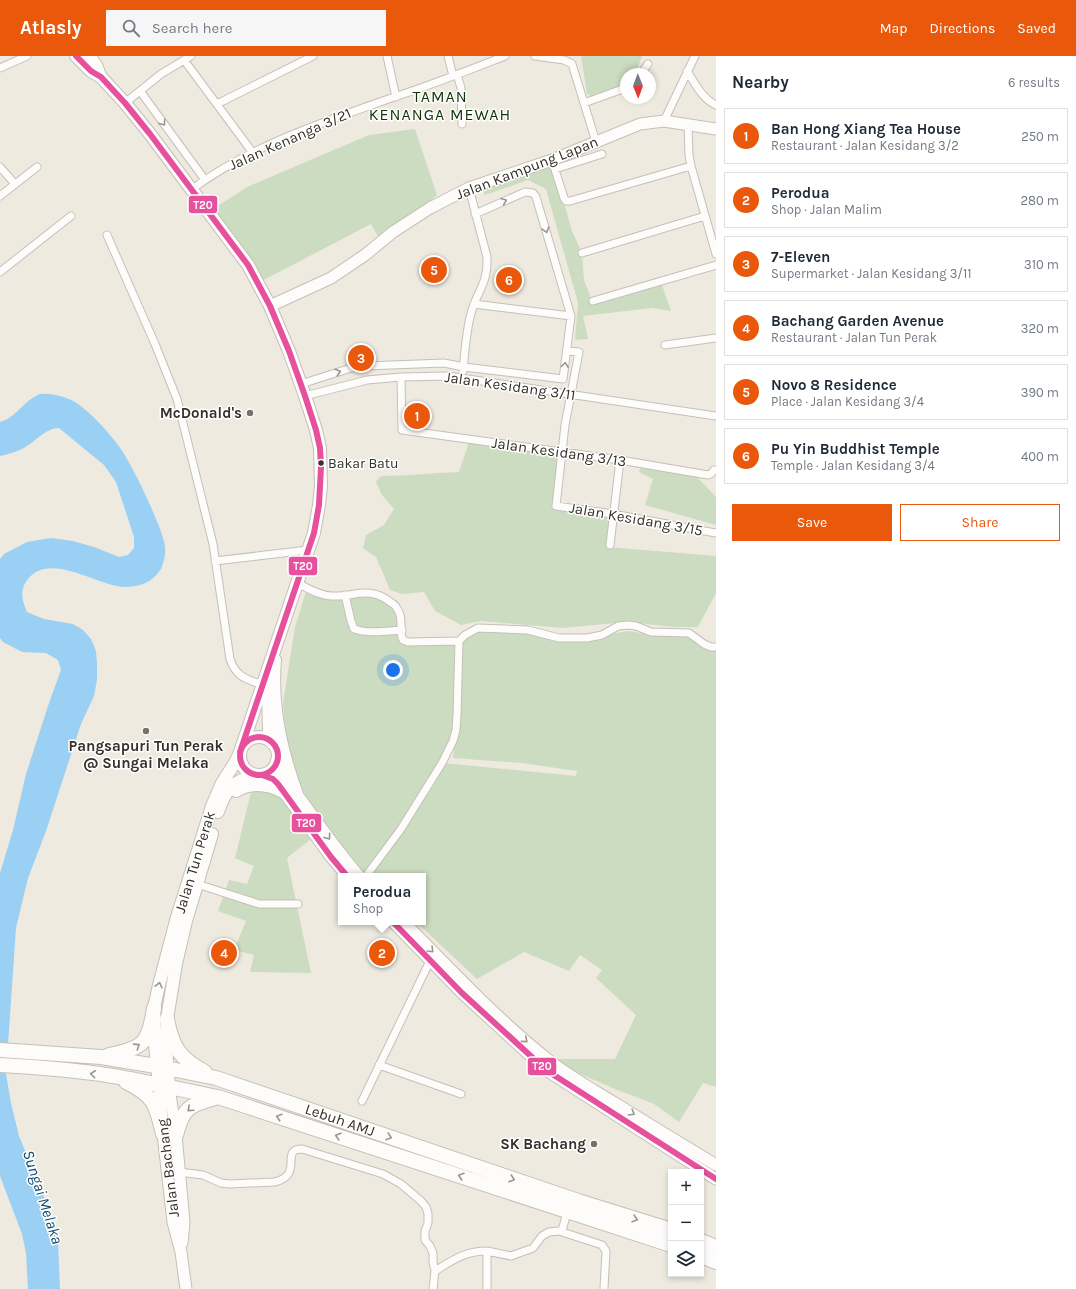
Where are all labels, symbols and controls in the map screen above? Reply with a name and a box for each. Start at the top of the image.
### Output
search box [106,10,386,46]
text: Atlasly [20,17,82,39]
icon: search [120,17,142,39]
text: Search here [152,19,232,37]
text: Map [880,20,908,37]
text: Directions [930,20,995,37]
text: Saved [1017,20,1056,37]
north arrow [620,68,656,104]
text: Nearby [732,72,789,92]
text: 6 results [1008,75,1060,90]
district label: TAMAN KENANGA MEWAH [369,87,511,124]
street label: Jalan Kenanga 3/21 [226,104,354,174]
one-way arrow [158,118,165,125]
text: Ban Hong Xiang Tea House [771,120,961,138]
text: 1 [744,129,748,144]
text: 250 m [1021,129,1059,144]
street label: Jalan Kampung Lapan [453,133,601,203]
text: Restaurant · Jalan Kesidang 3/2 [771,138,959,153]
text: Perodua [771,184,829,202]
text: 2 [742,193,750,208]
text: 280 m [1021,193,1059,208]
line badge: T20 [188,195,218,214]
one-way arrow [500,198,507,206]
text: T20 [193,199,213,212]
text: Shop · Jalan Malim [771,202,882,217]
one-way arrow [541,226,550,233]
text: 7-Eleven [771,248,830,266]
pin: 5 [421,255,447,285]
text: 3 [742,257,750,272]
text: 310 m [1024,257,1059,272]
pin: 6 [496,265,522,295]
text: Supermarket · Jalan Kesidang 3/11 [771,266,972,281]
text: Bachang Garden Avenue [771,312,944,330]
text: 4 [742,321,750,336]
text: 320 m [1021,321,1059,336]
text: Restaurant · Jalan Tun Perak [771,330,937,345]
pin: 3 [348,343,374,373]
one-way arrow [560,362,569,368]
one-way arrow [334,368,341,377]
street label: Jalan Kesidang 3/11 [443,368,577,404]
text: Novo 8 Residence [771,376,897,394]
text: 5 [742,385,750,400]
text: 390 m [1021,385,1059,400]
text: Place · Jalan Kesidang 3/4 [771,394,924,409]
pin: 1 [404,401,430,431]
place label: McDonald's [160,404,242,422]
marker: McDonald's [245,408,255,418]
street label: Jalan Kesidang 3/13 [490,434,628,470]
text: Pu Yin Buddhist Temple [771,440,940,458]
text: 6 [742,449,750,464]
text: 400 m [1021,449,1059,464]
place label: Bakar Batu [328,455,399,472]
marker: Bakar Batu [316,458,326,468]
text: Temple · Jalan Kesidang 3/4 [771,458,935,473]
street label: Jalan Kesidang 3/15 [568,498,704,540]
button: Save [732,504,892,541]
button: Share [900,504,1060,541]
line badge: T20 [288,556,318,576]
text: T20 [293,560,313,573]
your location [383,660,403,680]
marker: Pangsapuri Tun Perak @ Sungai Melaka [141,726,151,736]
place label: Pangsapuri Tun Perak @ Sungai Melaka [69,737,224,772]
street label: Jalan Tun Perak [171,809,219,915]
line badge: T20 [291,813,322,833]
text: T20 [296,817,316,830]
one-way arrow [323,833,331,840]
popup [338,873,426,925]
text: Perodua [353,883,411,901]
text: Shop [353,901,383,916]
pin: 4 [211,938,237,968]
pin: 2 [369,938,395,968]
one-way arrow [426,945,434,953]
one-way arrow [154,982,163,989]
one-way arrow [520,1035,528,1042]
one-way arrow [133,1043,140,1050]
line badge: T20 [527,1057,557,1076]
text: T20 [532,1060,552,1073]
one-way arrow [90,1069,96,1078]
street label: Lebuh AMJ [303,1100,377,1140]
one-way arrow [187,1104,195,1111]
one-way arrow [628,1109,635,1116]
one-way arrow [275,1113,282,1122]
street label: Jalan Bachang [153,1117,183,1218]
one-way arrow [334,1132,341,1141]
one-way arrow [385,1132,392,1141]
place label: SK Bachang [500,1135,586,1153]
marker: SK Bachang [589,1139,599,1149]
water label: Sungai Melaka [19,1147,67,1247]
map controls [668,1169,704,1277]
button: + [668,1169,704,1205]
one-way arrow [458,1173,465,1181]
one-way arrow [508,1174,515,1182]
button: − [668,1205,704,1241]
one-way arrow [632,1214,639,1223]
button: layers [668,1241,704,1277]

